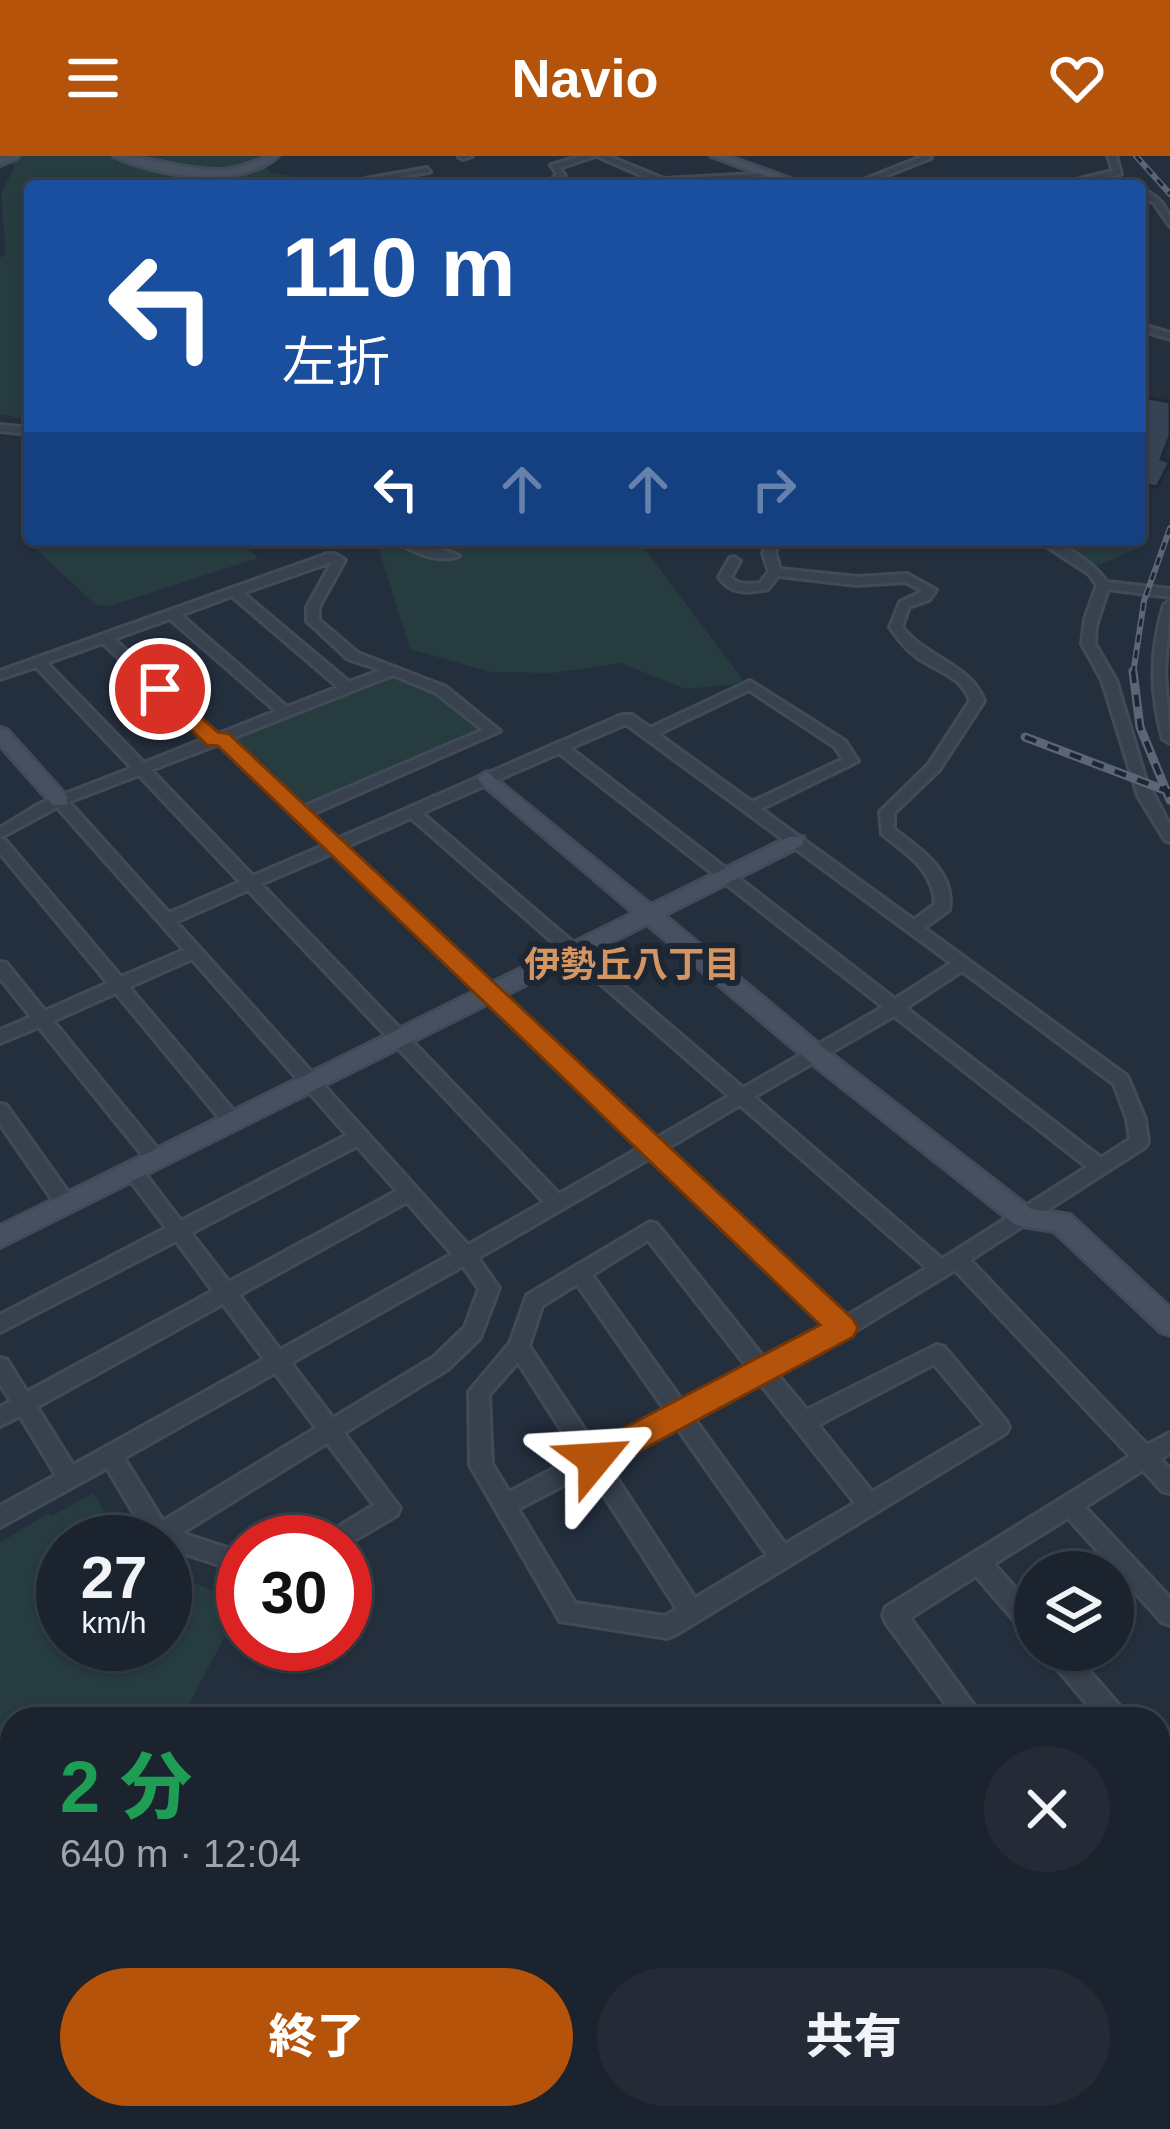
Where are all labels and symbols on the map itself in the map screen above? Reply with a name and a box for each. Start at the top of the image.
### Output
pin [109,638,211,740]
district label: 伊勢丘八丁目 [524,944,740,985]
position arrow [532,1396,658,1522]
speed limit sign: 30 [216,1515,372,1671]

